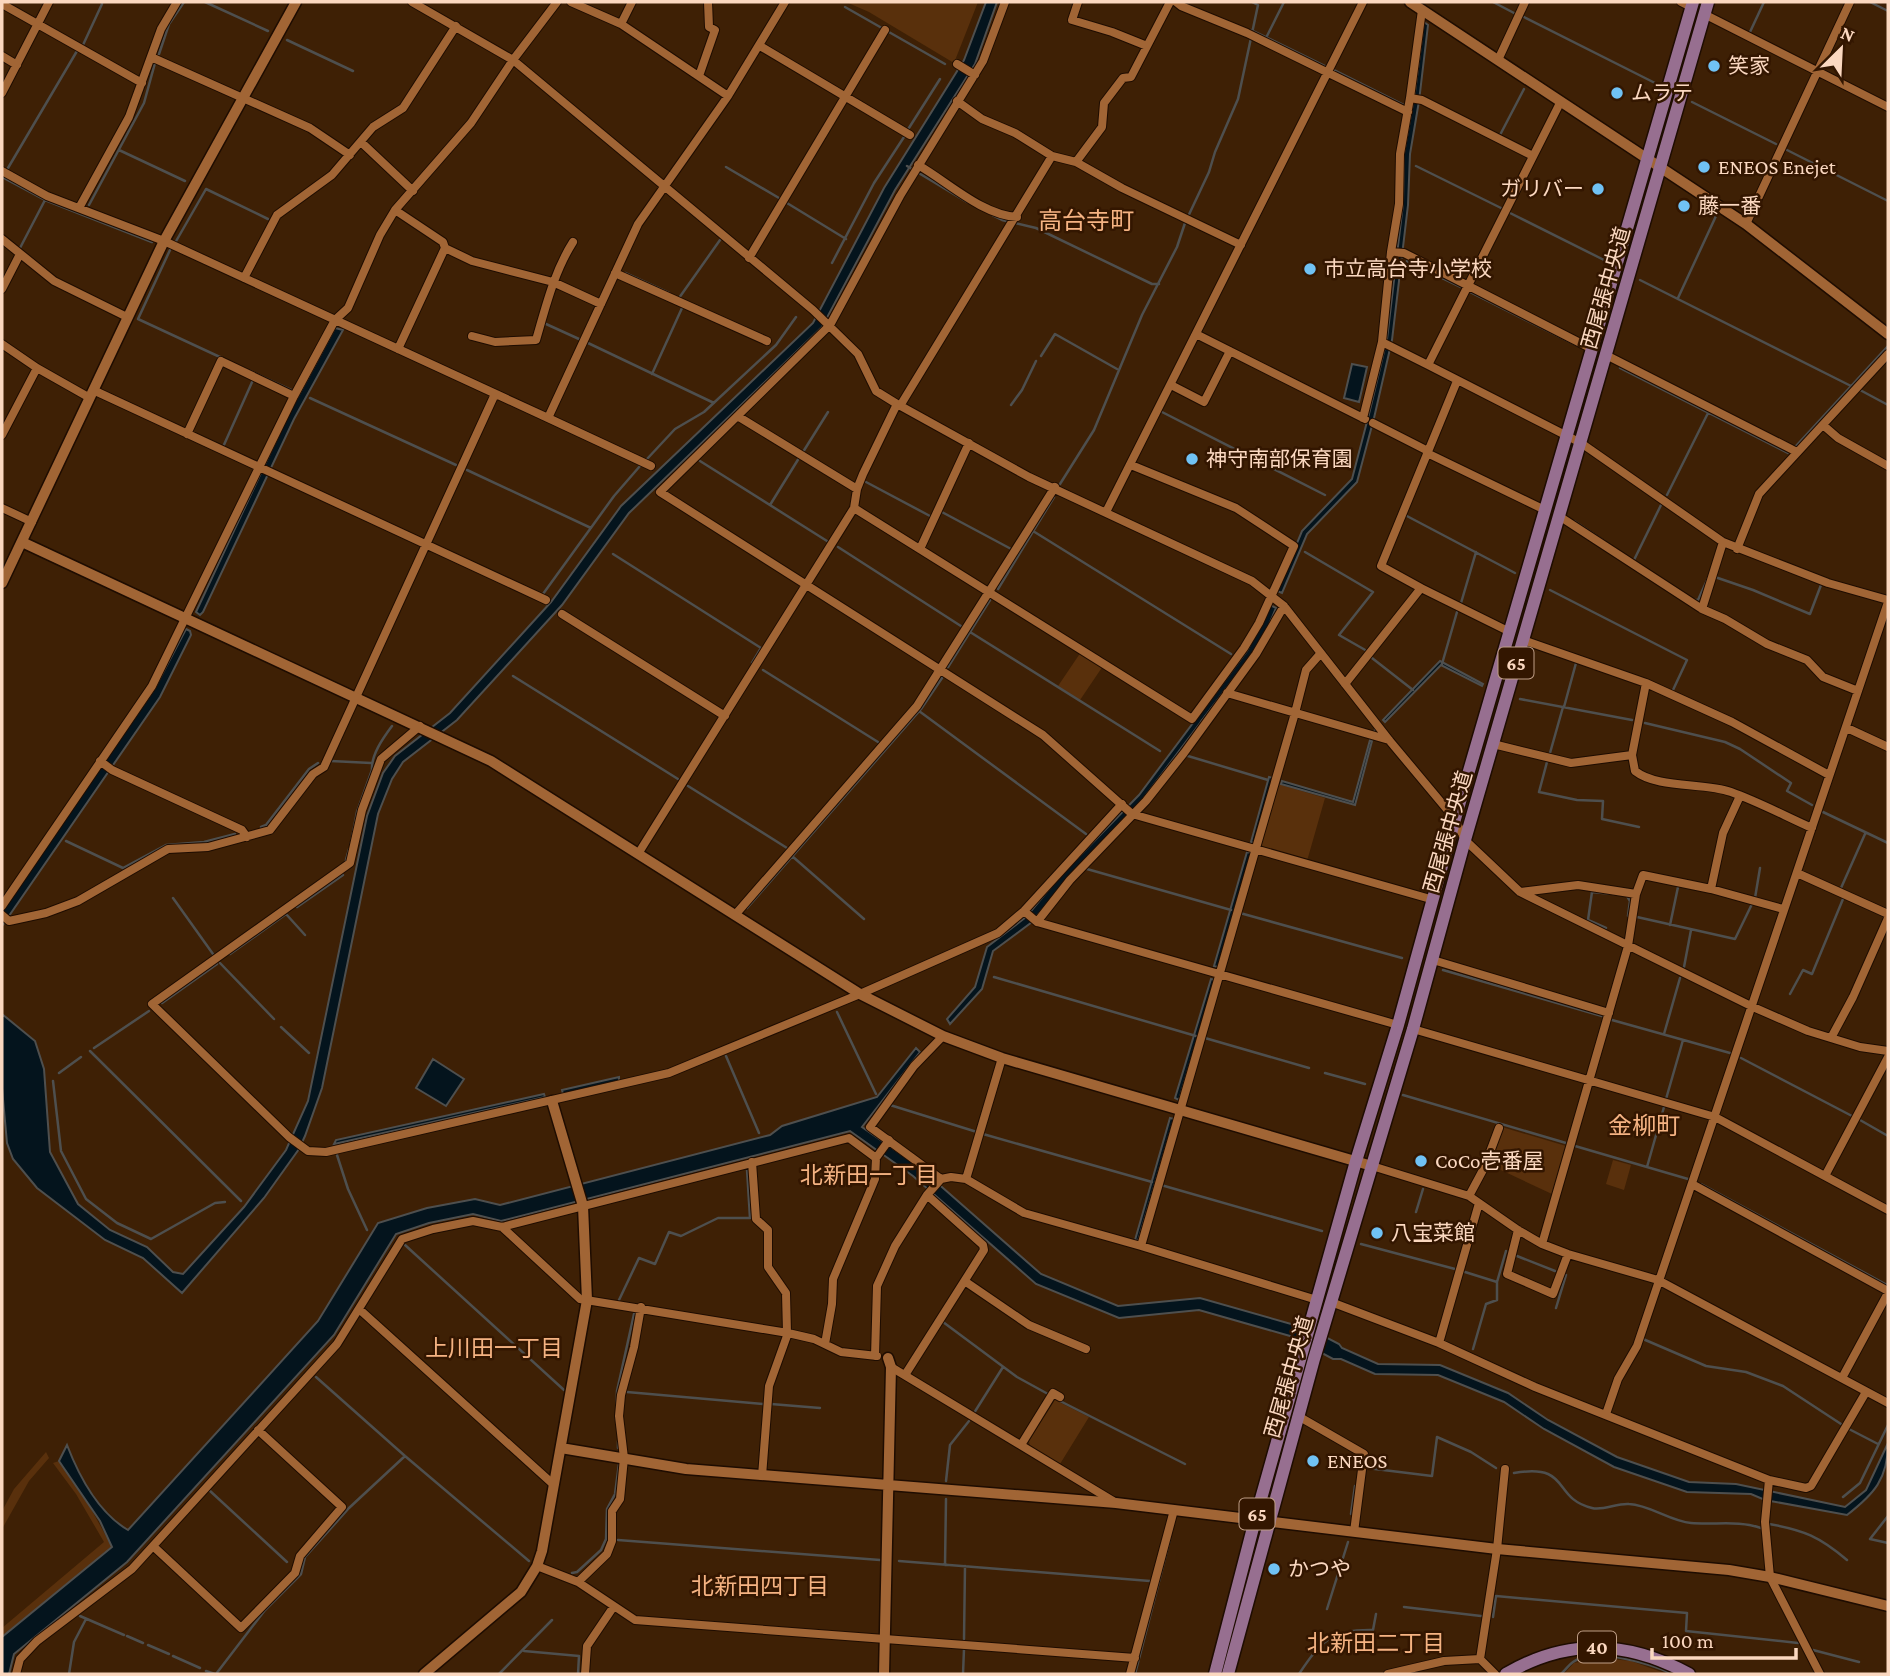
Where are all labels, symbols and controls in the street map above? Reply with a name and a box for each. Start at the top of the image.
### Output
north arrow [1806,14,1876,84]
text: N [1838,22,1858,46]
place label: 笑家 [1728,54,1770,78]
marker: 笑家 [1706,58,1722,74]
place label: ムラテ [1631,81,1693,105]
marker: ムラテ [1609,85,1625,101]
place label: ENEOS Enejet [1718,155,1837,179]
marker: ENEOS Enejet [1696,159,1712,175]
place label: ガリバー [1500,177,1584,201]
marker: ガリバー [1590,181,1606,197]
place label: 藤一番 [1698,194,1761,218]
marker: 藤一番 [1676,198,1692,214]
district label: 高台寺町 [1038,207,1134,234]
street label: 西尾張中央道 [1577,224,1635,352]
place label: 市立高台寺小学校 [1324,257,1492,281]
marker: 市立高台寺小学校 [1302,261,1318,277]
place label: 神守南部保育園 [1206,447,1353,471]
marker: 神守南部保育園 [1184,451,1200,467]
road number: 65 [1498,648,1534,678]
street label: 西尾張中央道 [1419,768,1477,896]
district label: 金柳町 [1608,1112,1680,1139]
place label: CoCo壱番屋 [1435,1149,1543,1173]
marker: CoCo壱番屋 [1413,1153,1429,1169]
district label: 北新田一丁目 [800,1162,938,1188]
place label: 八宝菜館 [1391,1221,1475,1245]
marker: 八宝菜館 [1369,1225,1385,1241]
street label: 西尾張中央道 [1260,1313,1318,1441]
district label: 上川田一丁目 [425,1335,563,1361]
place label: ENEOS [1327,1449,1388,1473]
marker: ENEOS [1305,1453,1321,1469]
road number: 65 [1240,1498,1274,1530]
place label: かつや [1288,1557,1351,1581]
marker: かつや [1266,1561,1282,1577]
district label: 北新田四丁目 [691,1573,829,1599]
scale bar [1652,1616,1796,1660]
text: 100 m [1662,1629,1714,1653]
district label: 北新田二丁目 [1307,1630,1445,1656]
road number: 40 [1578,1632,1616,1662]

